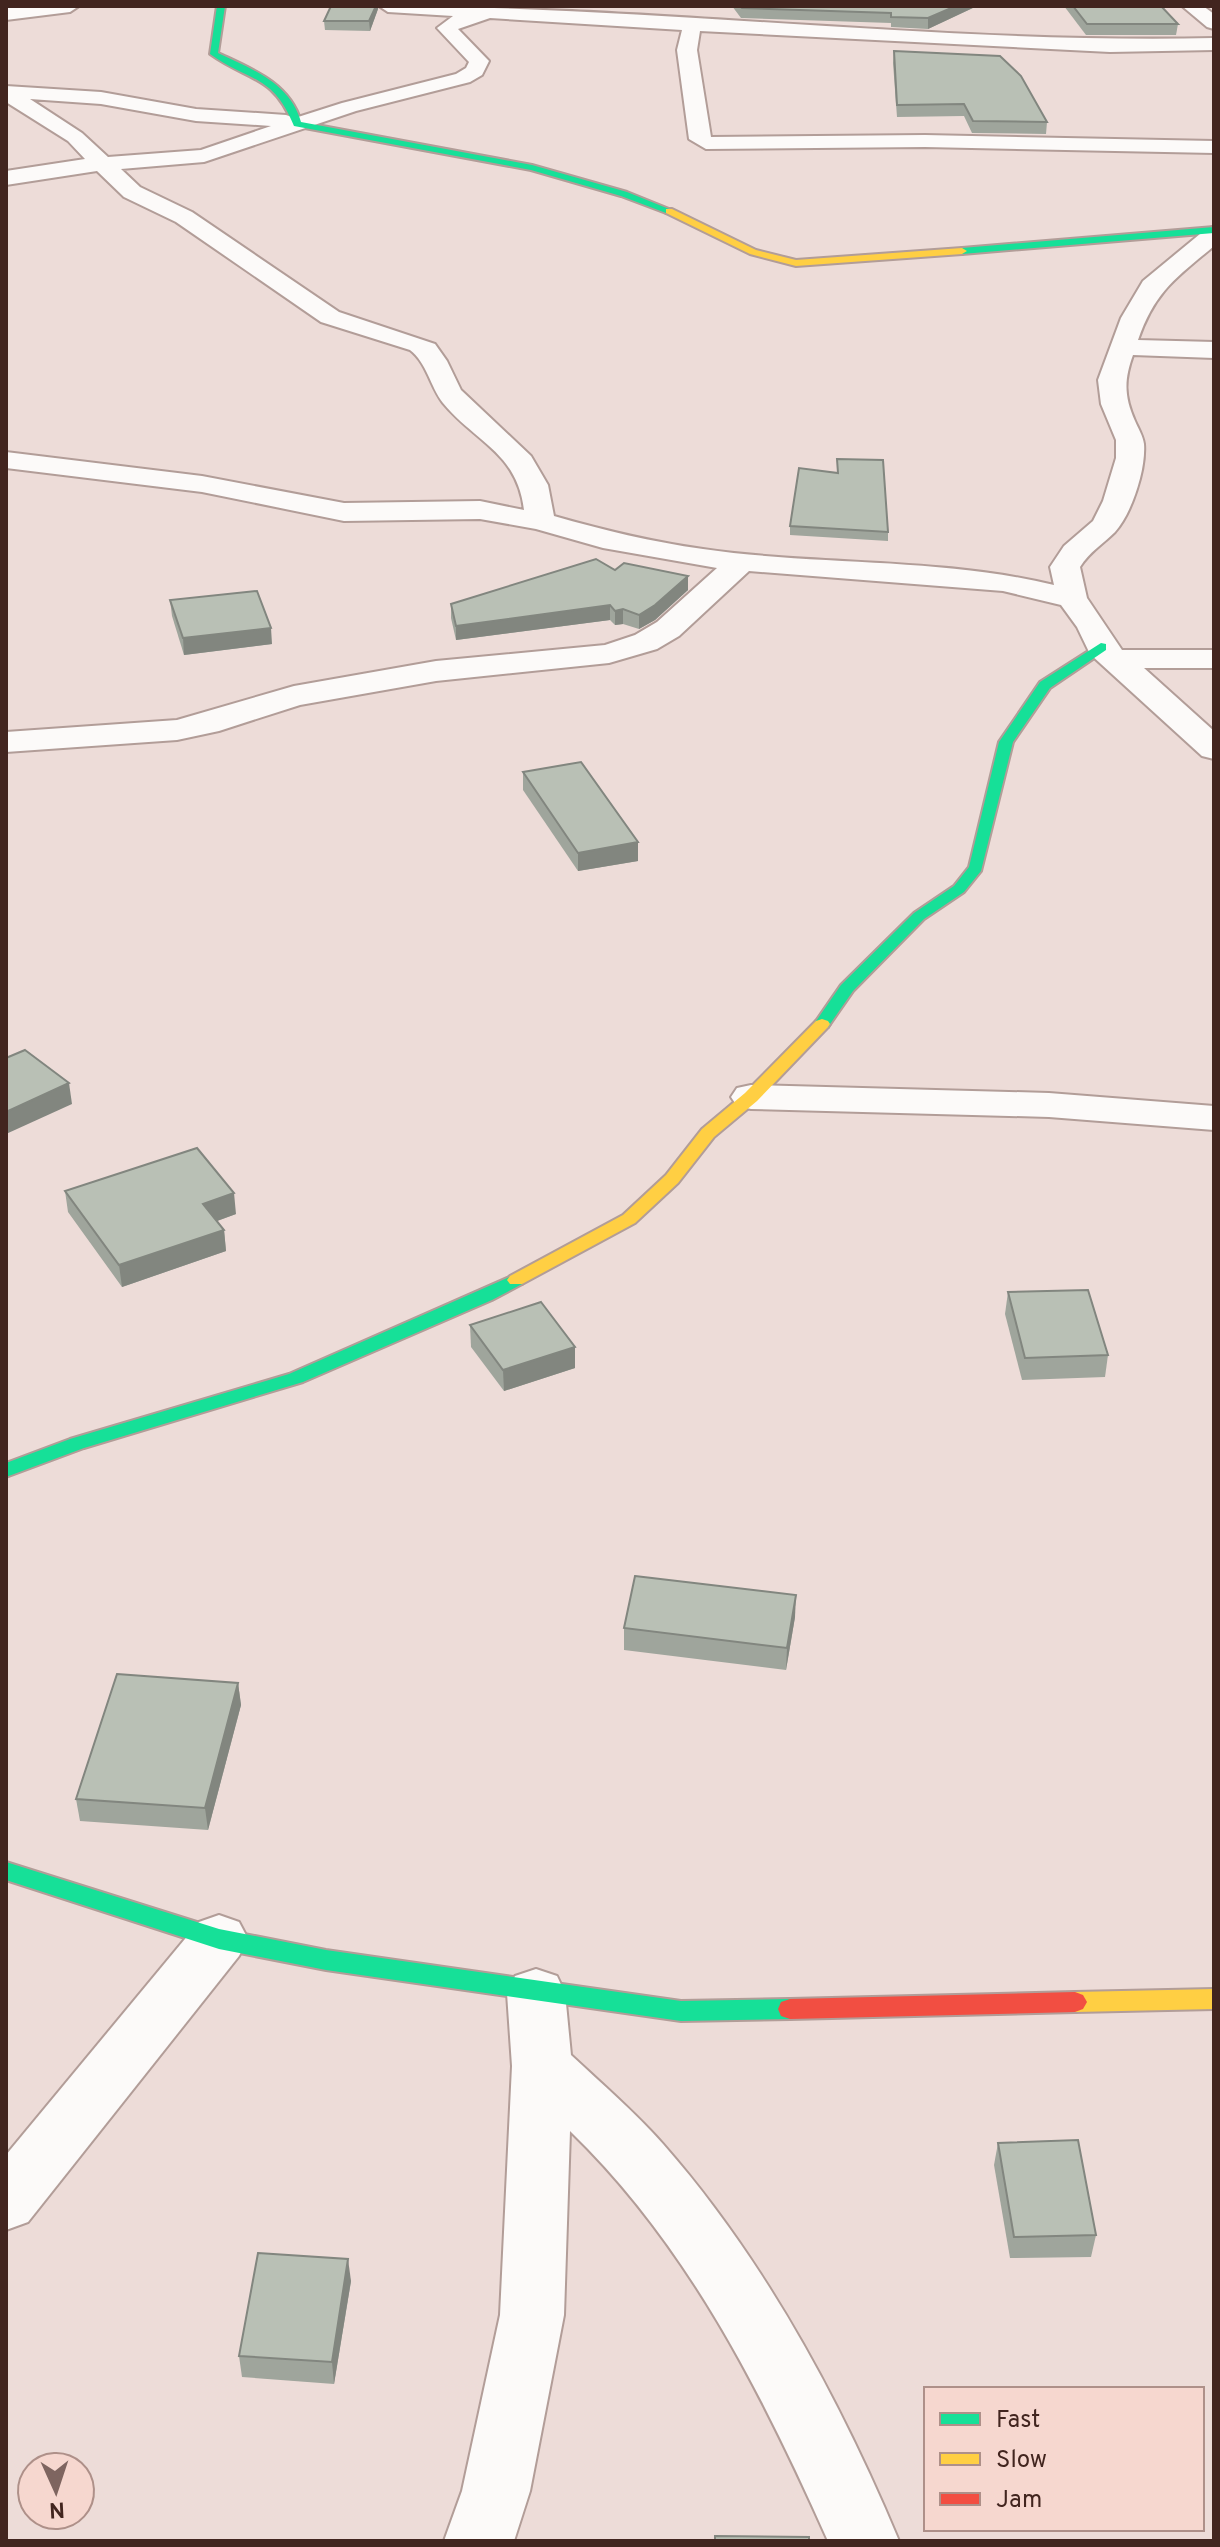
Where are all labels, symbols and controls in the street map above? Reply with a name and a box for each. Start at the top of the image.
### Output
legend [924,2387,1204,2531]
text: Fast [996,2406,1040,2436]
text: Slow [996,2446,1047,2476]
north arrow [16,2451,96,2531]
text: Jam [996,2486,1042,2516]
text: N [48,2495,66,2522]

